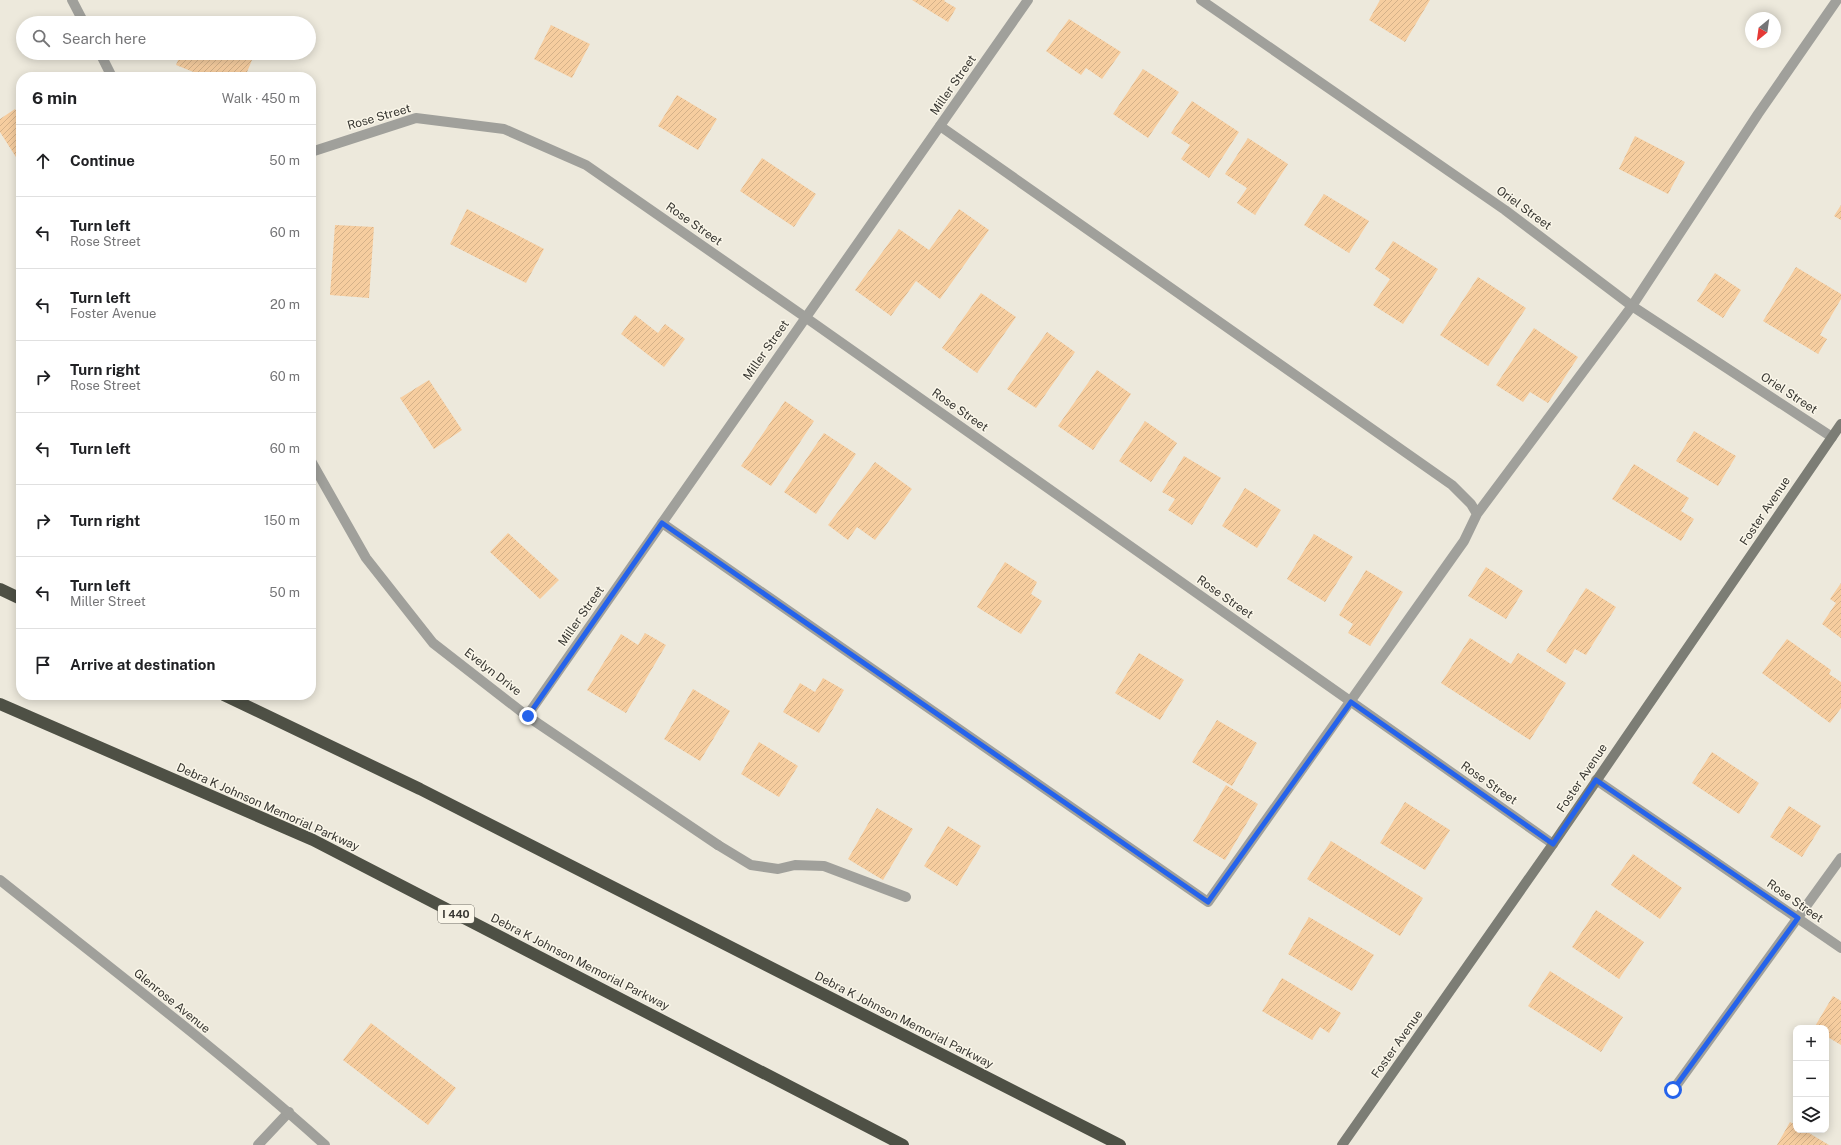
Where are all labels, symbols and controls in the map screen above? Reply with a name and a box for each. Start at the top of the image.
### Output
north arrow [1745,12,1781,48]
search box [16,16,316,60]
icon: search [30,27,52,49]
text: Search here [62,30,146,47]
street label: Miller Street [927,52,979,118]
text: 6 min [32,88,77,108]
text: Walk · 450 m [222,91,300,106]
street label: Rose Street [346,101,413,133]
icon: ahead [32,150,54,172]
text: Continue [70,152,135,169]
text: 50 m [269,153,300,168]
street label: Oriel Street [1494,183,1555,233]
street label: Rose Street [663,199,725,249]
text: Turn left [70,217,131,234]
icon: left [32,222,54,244]
text: 60 m [270,225,300,240]
text: Rose Street [70,234,141,249]
text: Turn left [70,289,131,306]
icon: left [32,294,54,316]
text: 20 m [270,297,300,312]
text: Foster Avenue [70,306,156,321]
street label: Miller Street [740,317,792,383]
text: Turn right [70,361,140,378]
icon: right [32,366,54,388]
text: 60 m [270,369,300,384]
street label: Oriel Street [1758,369,1820,417]
text: Rose Street [70,378,141,393]
street label: Rose Street [929,385,991,435]
icon: left [32,438,54,460]
text: Turn left [70,440,131,457]
text: 60 m [270,441,300,456]
street label: Foster Avenue [1737,474,1793,548]
icon: right [32,510,54,532]
text: Turn right [70,512,140,529]
text: 150 m [264,513,300,528]
street label: Rose Street [1194,572,1256,622]
text: Turn left [70,577,131,594]
icon: left [32,582,54,604]
street label: Miller Street [555,583,607,649]
text: 50 m [269,585,300,600]
text: Miller Street [70,594,146,609]
street label: Evelyn Drive [462,645,524,699]
icon: arrive [32,654,54,676]
text: Arrive at destination [70,656,215,673]
route end [519,707,537,725]
street label: Foster Avenue [1554,741,1610,815]
street label: Rose Street [1458,758,1520,808]
street label: Debra K Johnson Memorial Parkway [174,760,362,854]
street label: Rose Street [1764,876,1826,926]
road number: I 440 [438,905,474,923]
street label: Debra K Johnson Memorial Parkway [488,911,672,1014]
street label: Glenrose Avenue [131,966,213,1036]
street label: Debra K Johnson Memorial Parkway [812,969,996,1072]
street label: Foster Avenue [1368,1007,1426,1081]
map controls [1793,1025,1829,1133]
button: + [1793,1025,1829,1061]
button: − [1793,1061,1829,1097]
route start [1664,1081,1682,1099]
button: layers [1793,1097,1829,1133]

